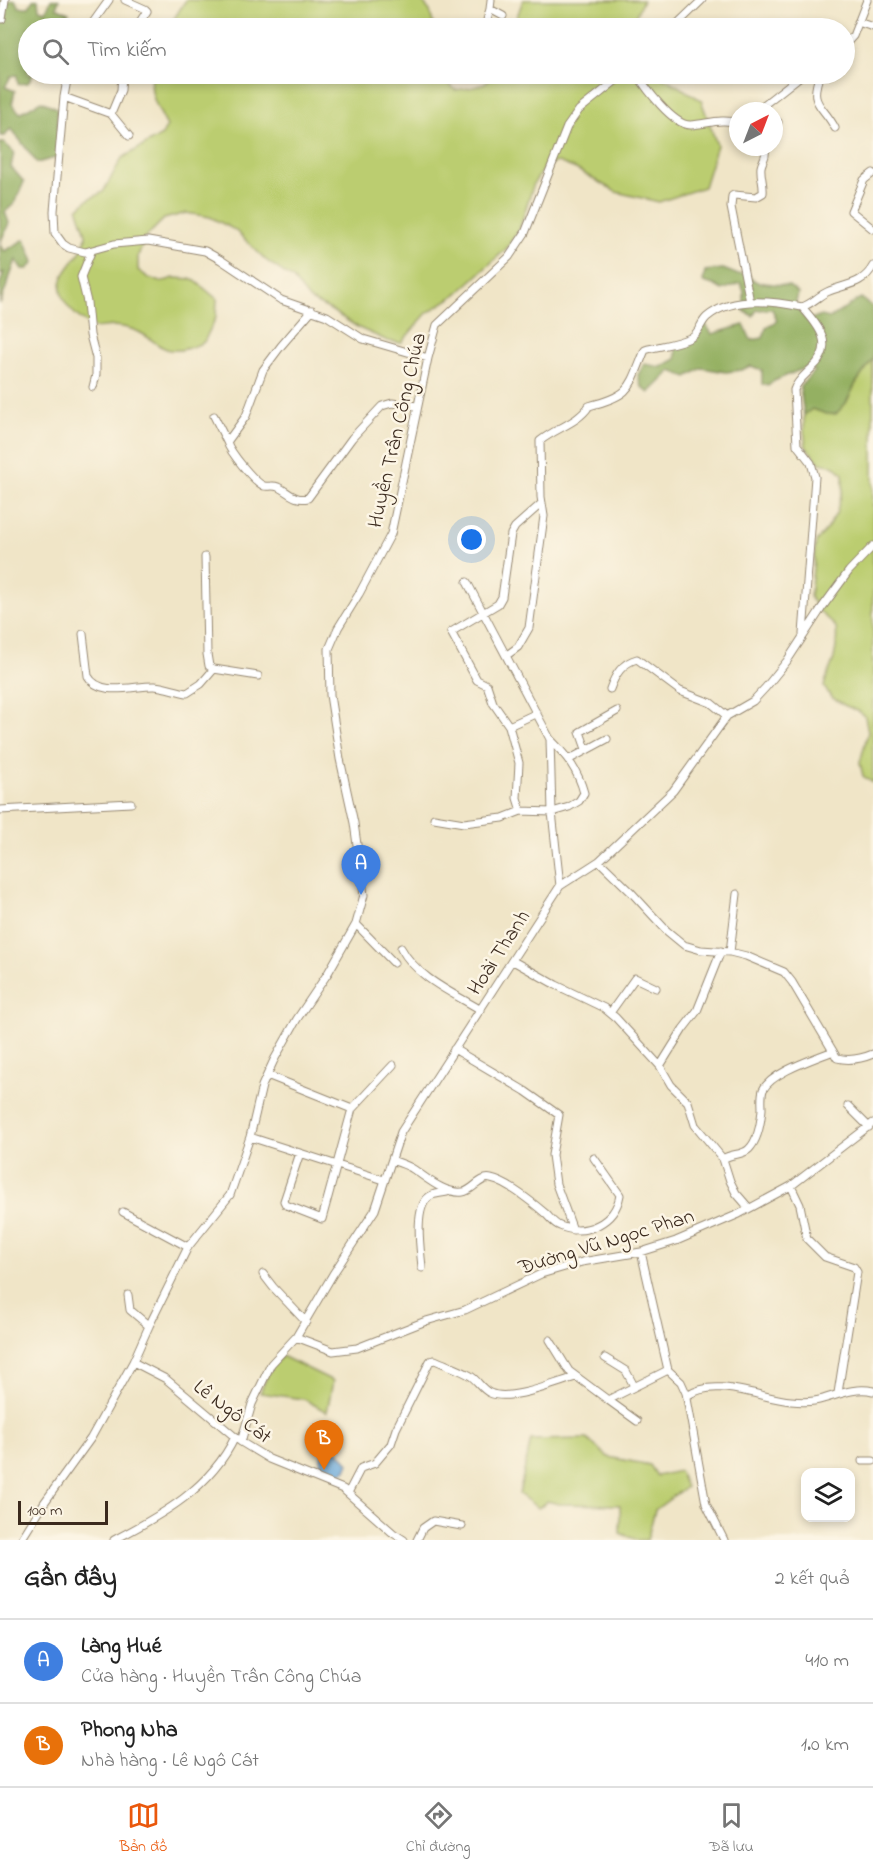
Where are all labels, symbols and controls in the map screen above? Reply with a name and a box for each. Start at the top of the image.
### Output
search box [18,18,855,84]
icon: search [39,35,72,68]
text: Tìm kiếm [87,35,167,67]
north arrow [729,102,783,156]
street label: Huyền Trân Công Chúa [361,330,437,531]
your location [457,525,486,554]
pin: A [342,846,380,895]
street label: Hoài Thanh [461,904,539,1002]
street label: Đường Vũ Ngọc Phan [514,1202,699,1286]
street label: Lê Ngô Cát [185,1373,277,1454]
pin: B [304,1420,344,1470]
map controls [801,1468,855,1522]
button: layers [801,1468,855,1522]
scale bar [18,1498,108,1526]
text: 100 m [27,1499,62,1523]
text: Gần đây [24,1560,117,1598]
text: 2 kết quả [775,1565,849,1594]
text: Làng Hué [81,1631,162,1663]
text: A [37,1647,50,1676]
text: 410 m [805,1647,849,1676]
text: Cửa hàng · Huyền Trân Công Chúa [81,1663,362,1692]
text: Phong Nha [81,1715,178,1747]
text: B [37,1731,50,1760]
text: 1.0 km [801,1731,849,1760]
text: Nhà hàng · Lê Ngô Cát [81,1747,259,1776]
tab: Bản đồ [119,1799,167,1859]
tab: Chỉ đường [406,1799,471,1859]
tab: Đã lưu [709,1799,754,1859]

